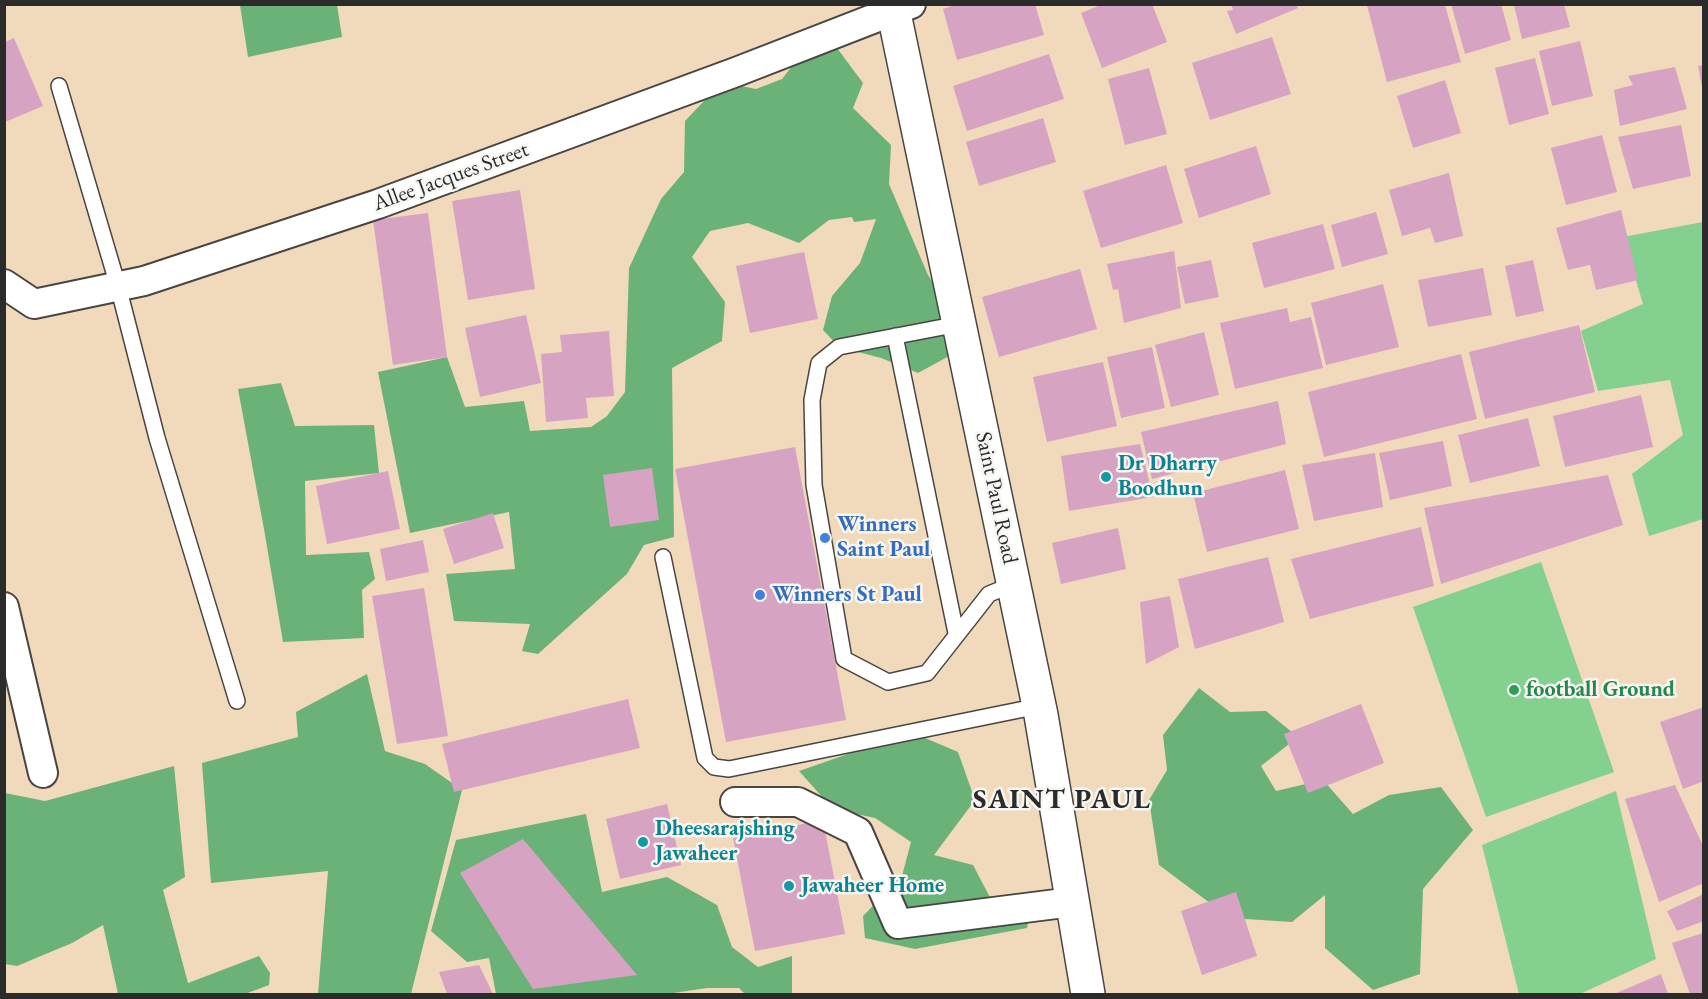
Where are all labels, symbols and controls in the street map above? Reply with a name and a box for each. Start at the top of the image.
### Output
street label: Allee Jacques Street [370,137,532,217]
street label: Saint Paul Road [969,429,1023,567]
place label: Dr Dharry Boodhun [1118,451,1217,502]
marker: Dr Dharry Boodhun [1099,470,1113,484]
place label: Winners Saint Paul [837,512,930,564]
marker: Winners Saint Paul [818,531,832,545]
place label: Winners St Paul [772,582,922,608]
marker: Winners St Paul [753,588,767,602]
place label: football Ground [1526,677,1675,703]
marker: football Ground [1507,683,1521,697]
district label: SAINT PAUL [973,783,1151,817]
place label: Dheesarajshing Jawaheer [655,816,795,867]
marker: Dheesarajshing Jawaheer [636,835,650,849]
place label: Jawaheer Home [801,873,944,899]
marker: Jawaheer Home [782,879,796,893]

